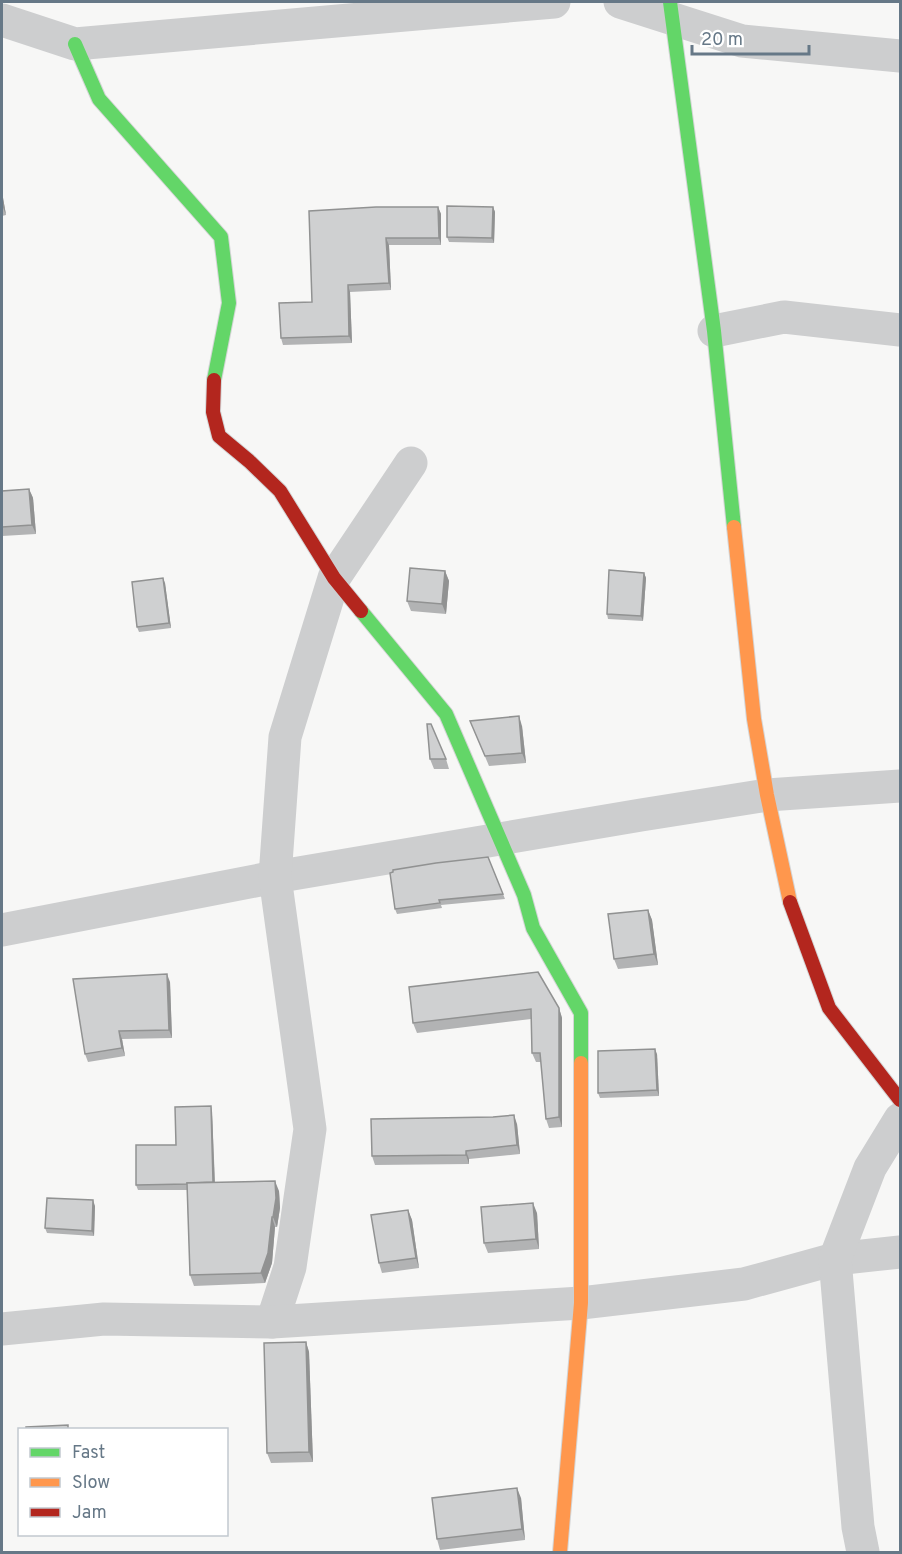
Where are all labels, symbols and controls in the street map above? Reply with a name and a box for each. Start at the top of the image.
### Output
scale bar [692,18,809,56]
text: 20 m [701,29,743,52]
legend [18,1428,228,1536]
text: Fast [72,1442,105,1465]
text: Slow [72,1472,110,1495]
text: Jam [72,1502,107,1525]

